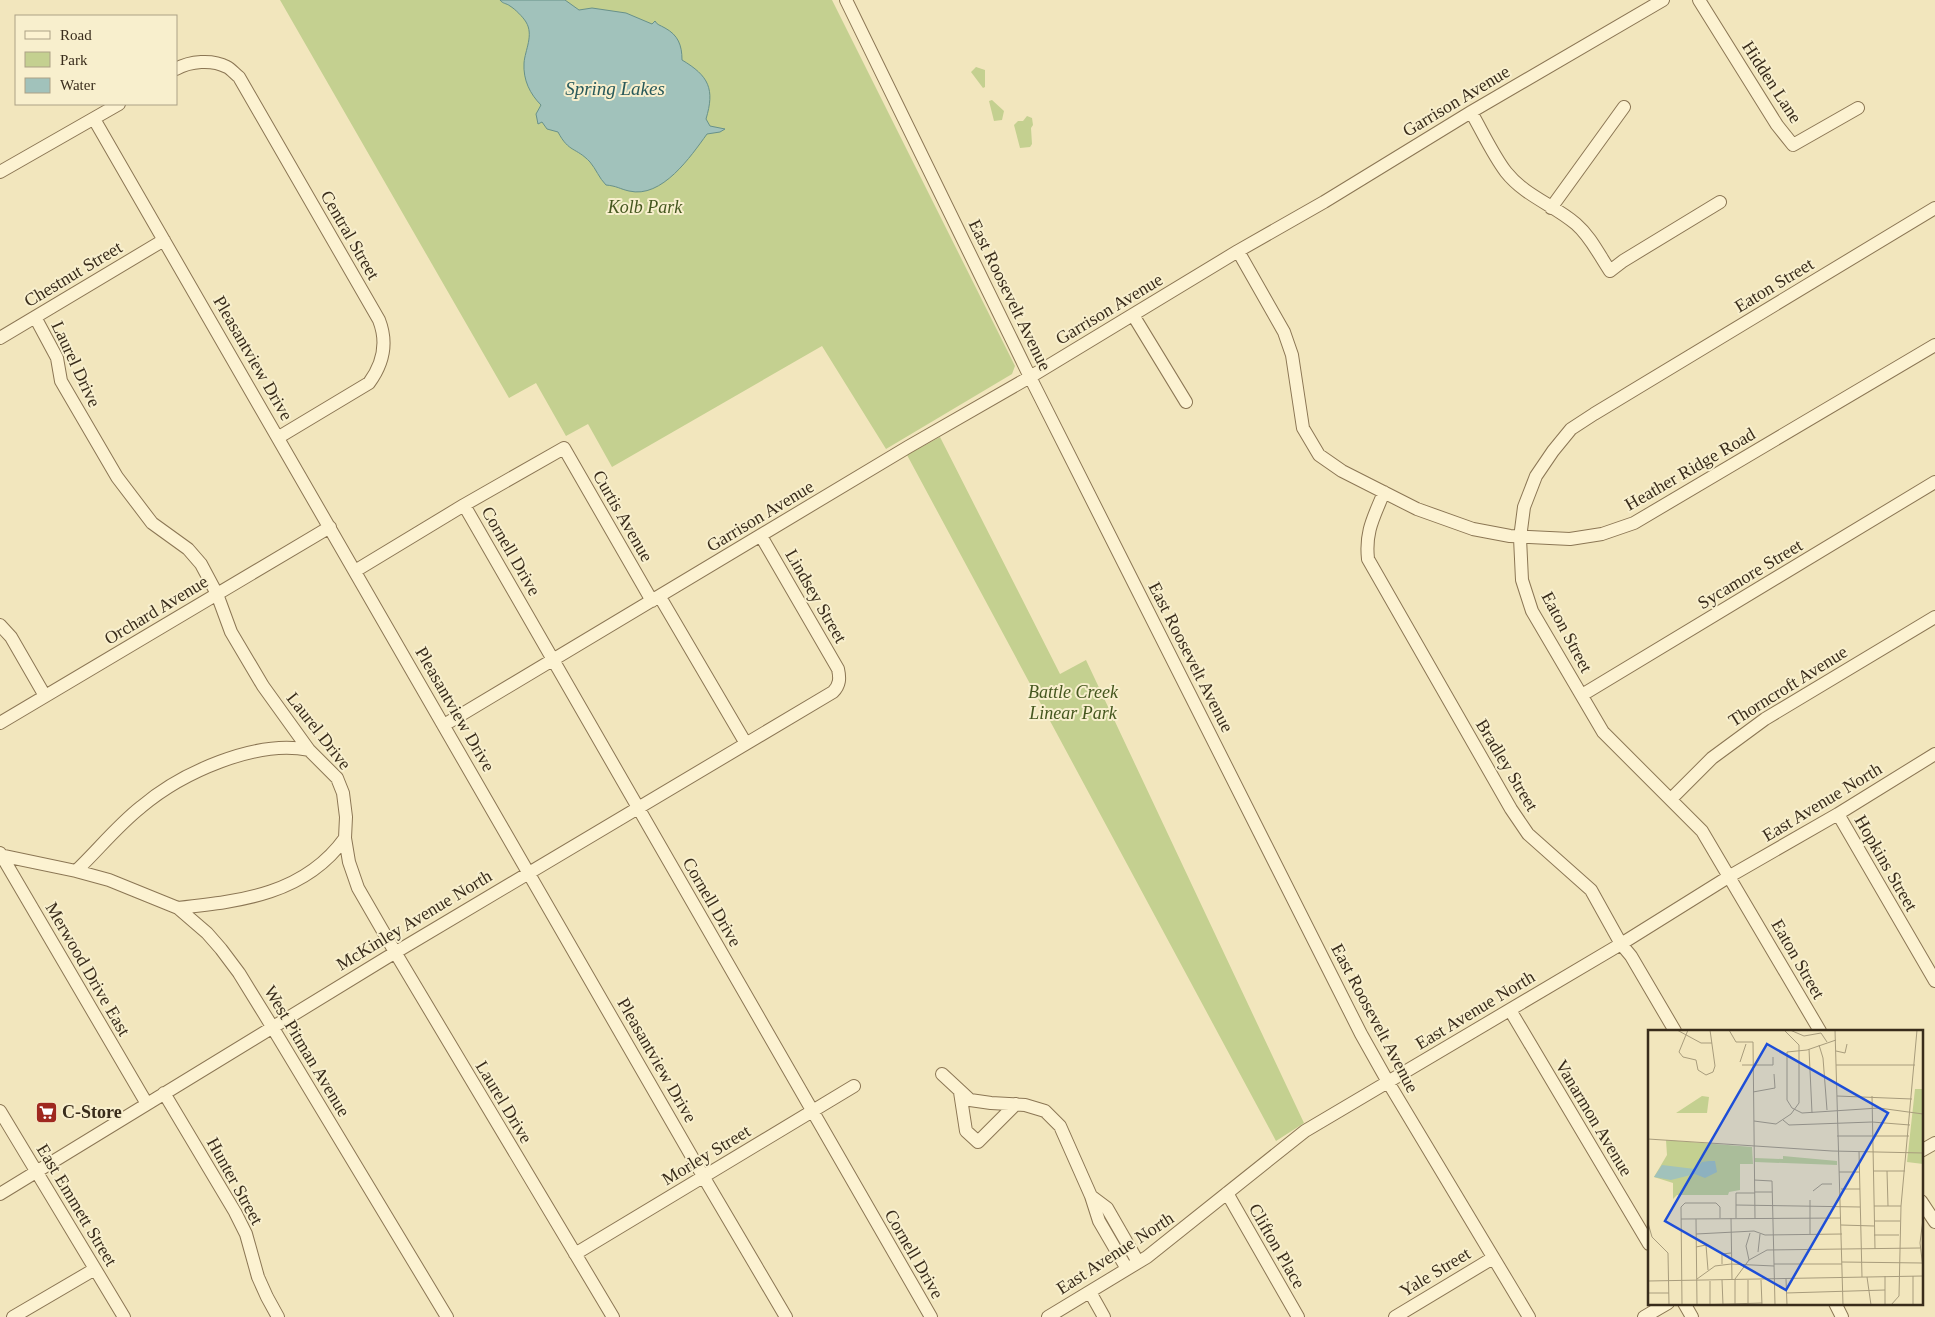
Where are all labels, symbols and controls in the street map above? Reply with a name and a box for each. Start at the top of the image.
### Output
legend [15,15,178,105]
text: Road [60,27,92,43]
street label: Hidden Lane [1738,37,1806,127]
text: Park [60,52,88,68]
street label: Garrison Avenue [1399,61,1513,141]
text: Water [60,77,95,93]
water label: Spring Lakes [565,78,665,99]
street label: Central Street [316,187,384,283]
park label: Kolb Park [607,197,683,217]
street label: East Roosevelt Avenue [965,216,1055,374]
street label: Chestnut Street [20,237,126,311]
street label: Eaton Street [1731,254,1817,316]
street label: Garrison Avenue [1052,269,1166,349]
street label: Pleasantview Drive [209,292,297,424]
street label: Laurel Drive [47,318,105,410]
street label: Heather Ridge Road [1621,424,1759,514]
street label: Curtis Avenue [589,467,657,565]
street label: Garrison Avenue [703,476,817,556]
street label: Cornell Drive [477,503,545,599]
street label: Sycamore Street [1694,535,1806,613]
street label: Lindsey Street [781,546,851,646]
street label: Orchard Avenue [101,571,211,649]
street label: East Roosevelt Avenue [1144,579,1238,735]
street label: Eaton Street [1537,588,1597,676]
street label: Thorncroft Avenue [1725,641,1851,731]
street label: Pleasantview Drive [411,643,499,775]
park label: Battle Creek Linear Park [1028,682,1119,723]
street label: Laurel Drive [283,688,355,774]
street label: Bradley Street [1472,716,1542,814]
street label: East Avenue North [1759,758,1885,846]
street label: Hopkins Street [1850,811,1922,915]
street label: Cornell Drive [678,854,746,950]
street label: McKinley Avenue North [333,866,495,974]
street label: Merwood Drive East [42,899,134,1039]
street label: Eaton Street [1767,916,1829,1002]
street label: East Roosevelt Avenue [1327,940,1423,1096]
street label: East Avenue North [1412,966,1538,1054]
street label: West Pitman Avenue [260,982,354,1120]
street label: Pleasantview Drive [613,994,701,1126]
inset map [1648,1030,1922,1304]
street label: Vanarmon Avenue [1551,1056,1637,1180]
street label: Laurel Drive [472,1057,536,1147]
supermarket icon: C-Store [34,1100,58,1124]
place label: C-Store [62,1102,122,1122]
street label: Morley Street [658,1121,754,1189]
street label: Hunter Street [203,1134,267,1228]
street label: East Emmett Street [33,1140,121,1270]
street label: Clifton Place [1245,1200,1309,1292]
street label: Cornell Drive [880,1206,948,1302]
street label: East Avenue North [1053,1208,1177,1298]
street label: Yale Street [1396,1243,1474,1301]

